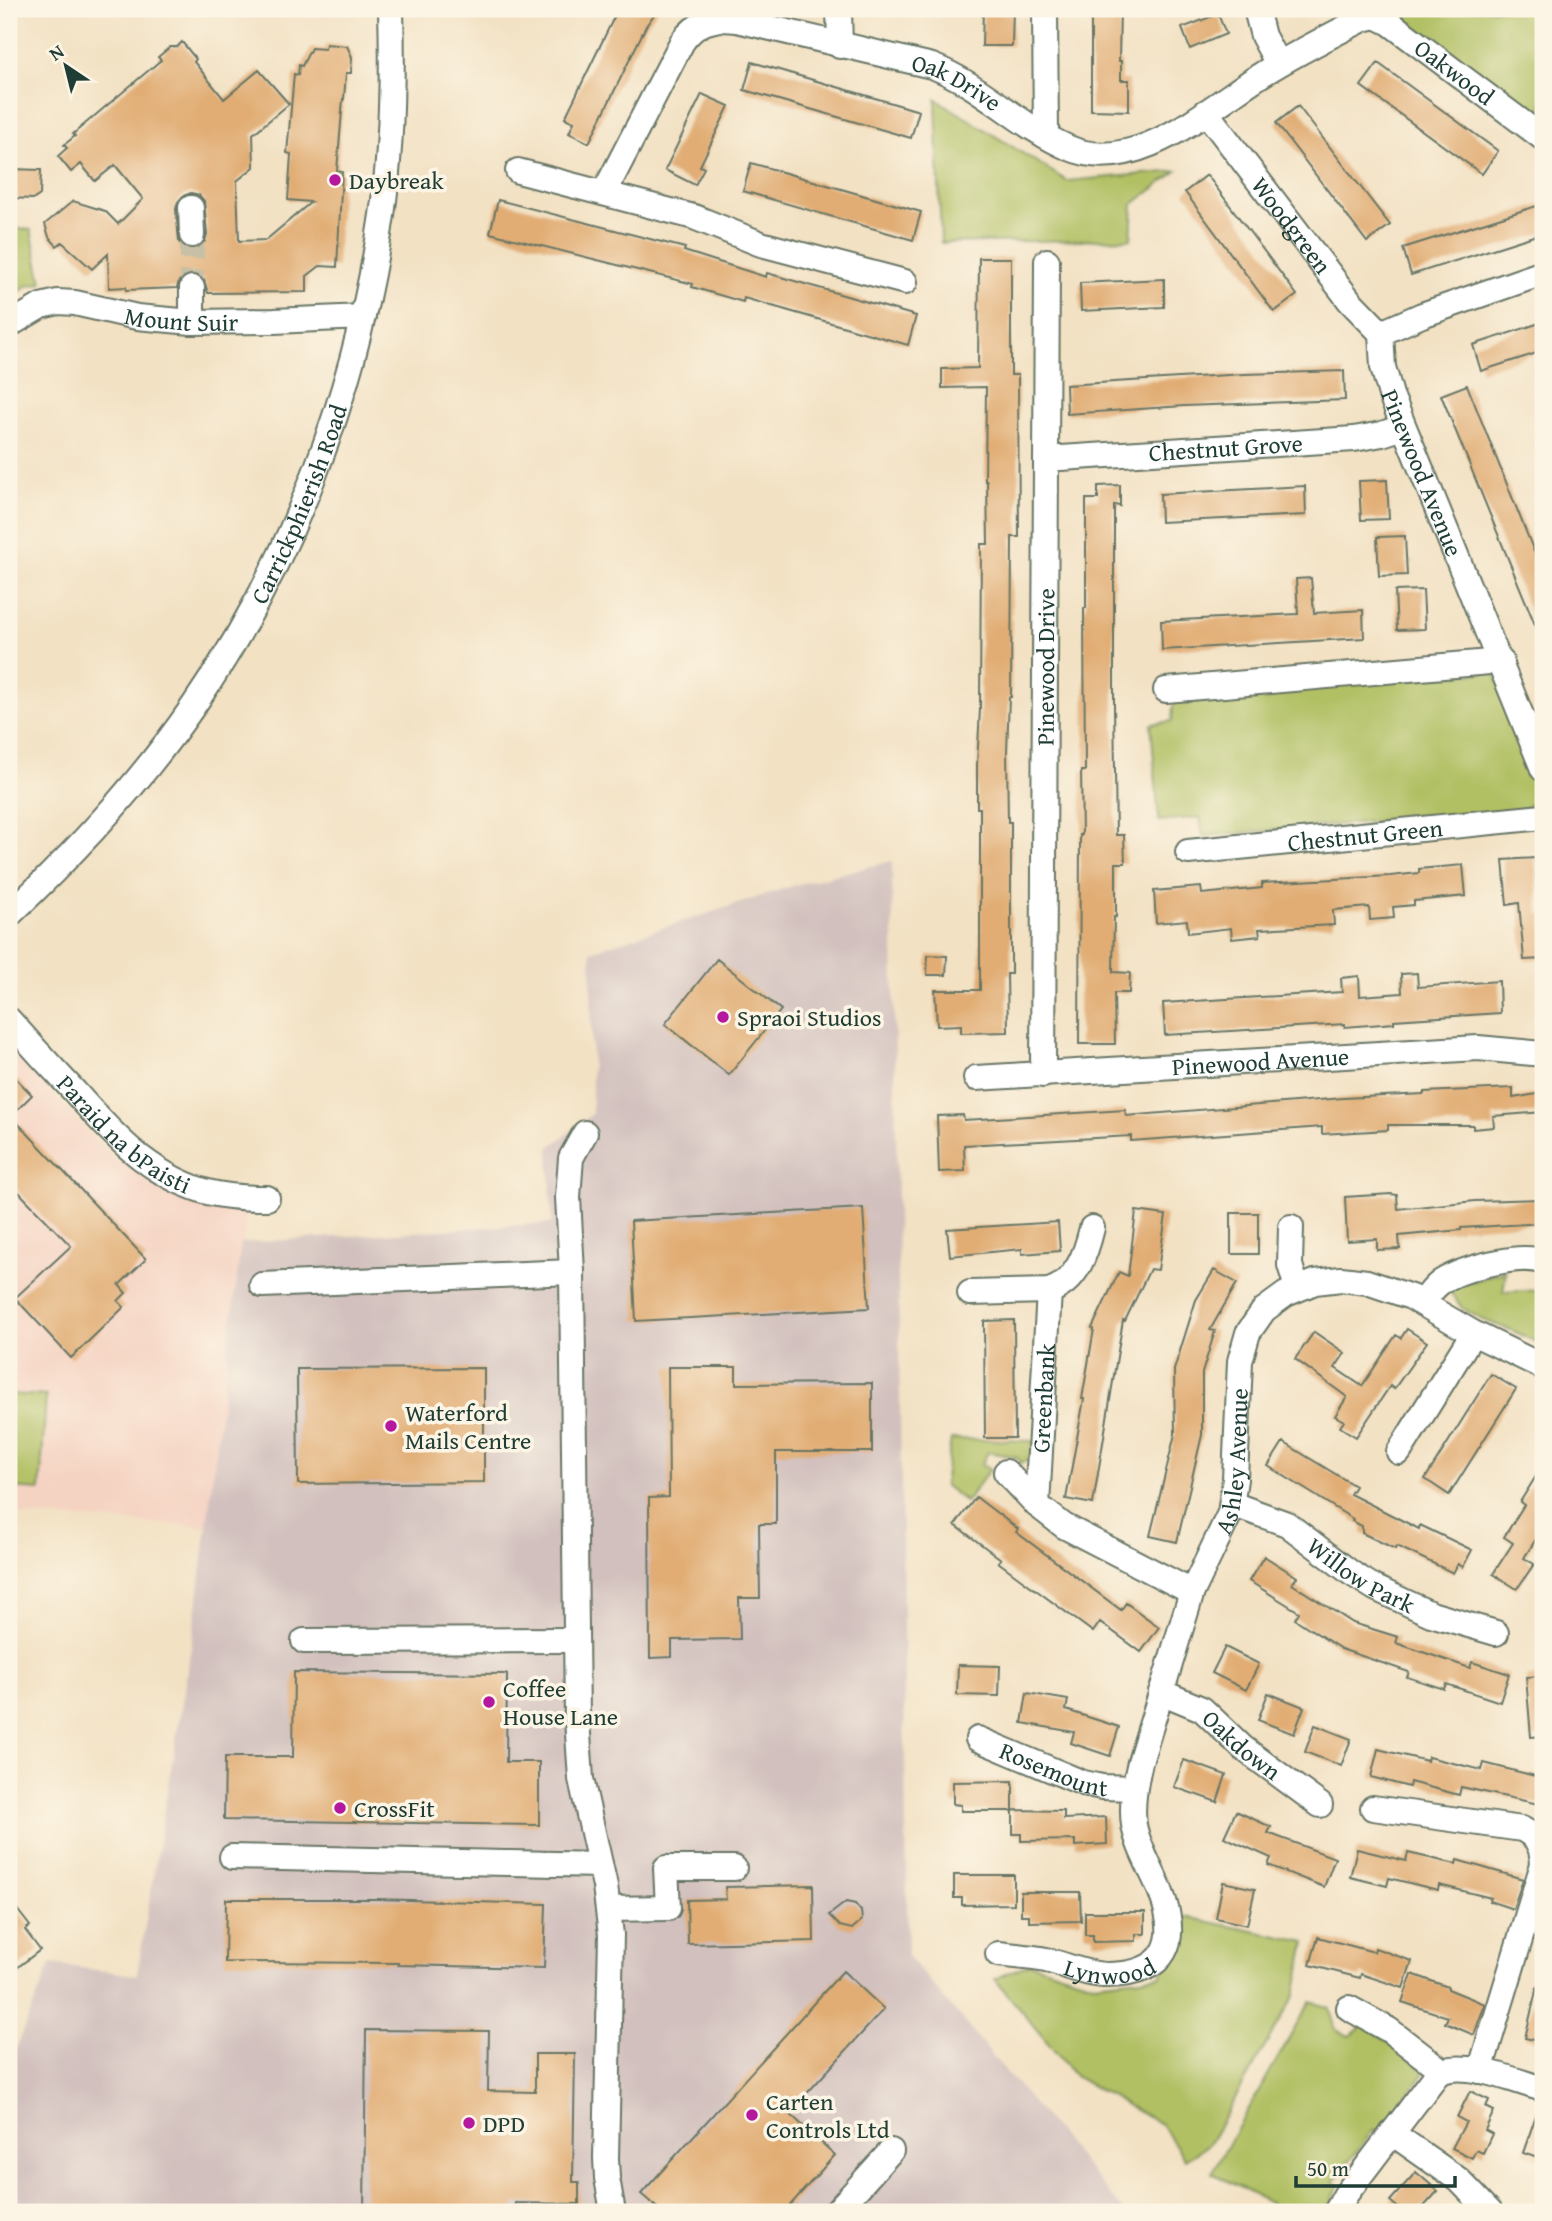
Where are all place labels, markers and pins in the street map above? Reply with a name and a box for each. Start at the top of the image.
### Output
place label: Daybreak [349,163,444,198]
marker: Daybreak [327,172,343,188]
place label: Spraoi Studios [737,1000,881,1035]
marker: Spraoi Studios [715,1009,731,1025]
place label: Waterford Mails Centre [405,1395,531,1458]
marker: Waterford Mails Centre [383,1418,399,1434]
place label: Coffee House Lane [503,1671,618,1734]
marker: Coffee House Lane [481,1694,497,1710]
place label: CrossFit [354,1791,435,1826]
marker: CrossFit [332,1800,348,1816]
place label: Carten Controls Ltd [766,2084,890,2147]
place label: DPD [483,2106,525,2141]
marker: Carten Controls Ltd [744,2107,760,2123]
marker: DPD [461,2115,477,2131]

